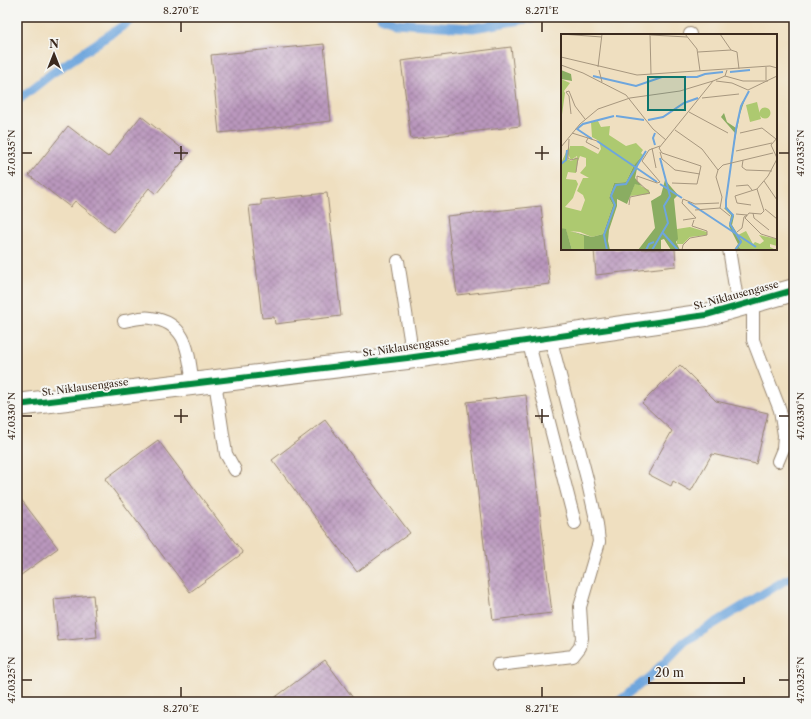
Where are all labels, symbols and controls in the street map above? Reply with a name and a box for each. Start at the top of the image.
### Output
text: 8.270°E [163,4,199,17]
text: 8.271°E [525,4,559,17]
north arrow [34,34,74,74]
inset map [561,34,777,250]
text: N [49,37,59,51]
text: 47.0335°N [5,130,18,176]
text: 47.0335°N [794,130,807,176]
street label: St. Niklausengasse [692,277,780,313]
street label: St. Niklausengasse [362,334,451,360]
street label: St. Niklausengasse [41,375,129,399]
text: 47.0330°N [5,392,18,440]
text: 47.0330°N [794,392,807,440]
text: 47.0325°N [5,656,18,704]
text: 47.0325°N [794,656,807,704]
scale bar [649,659,744,685]
text: 20 m [655,665,684,680]
text: 8.270°E [163,702,199,715]
text: 8.271°E [525,702,559,715]

